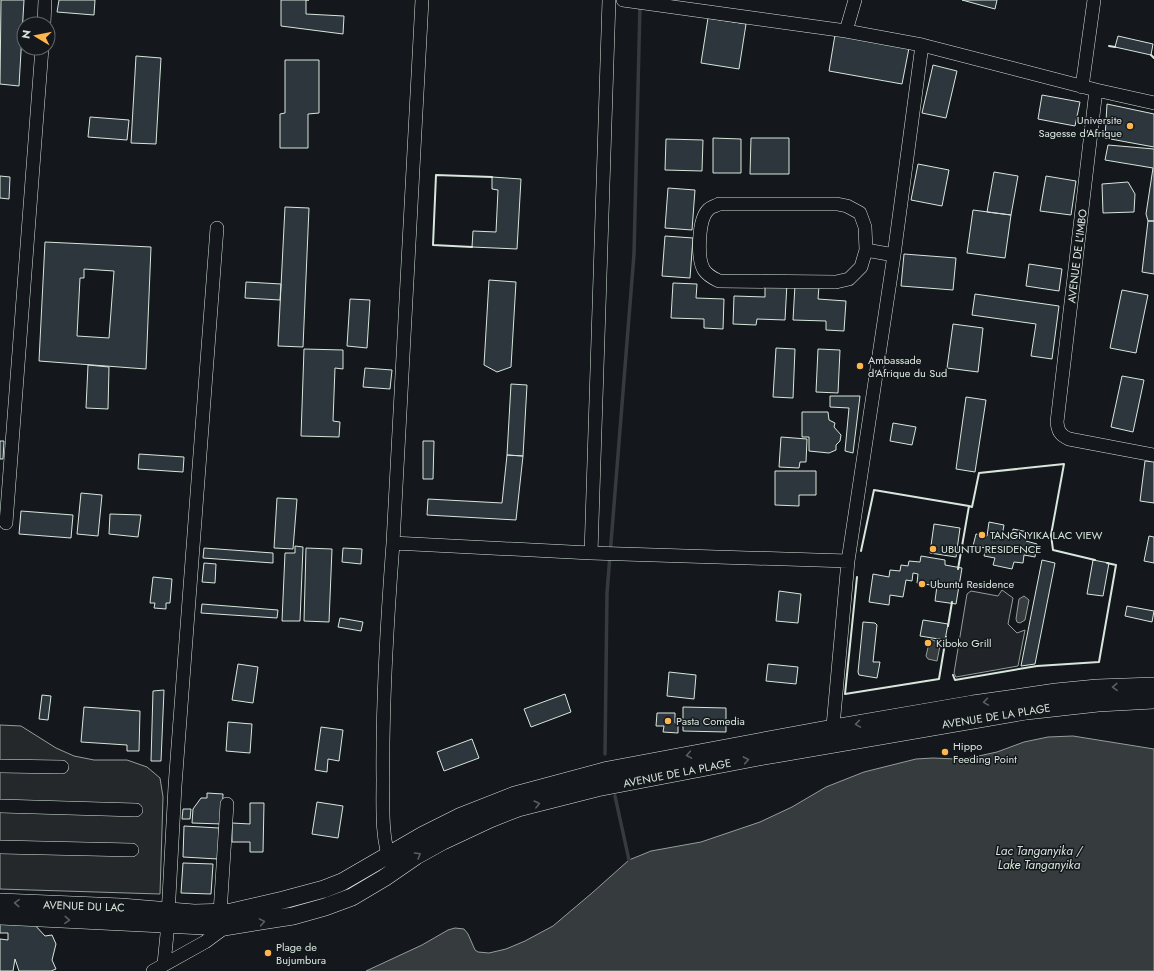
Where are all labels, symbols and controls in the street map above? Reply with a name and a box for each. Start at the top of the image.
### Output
north arrow [16,16,56,56]
text: N [18,29,35,40]
place label: Universite Sagesse d'Afrique [1038,112,1122,141]
marker: Universite Sagesse d'Afrique [1125,121,1135,131]
street label: AVENUE DE L'IMBO [1063,208,1091,304]
place label: Ambassade d'Afrique du Sud [868,352,947,381]
marker: Ambassade d'Afrique du Sud [855,361,865,371]
place label: TANGNYIKA LAC VIEW [990,527,1103,543]
marker: TANGNYIKA LAC VIEW [977,530,987,540]
place label: UBUNTU RESIDENCE [941,541,1041,557]
marker: UBUNTU RESIDENCE [928,544,938,554]
place label: Ubuntu Residence [930,576,1015,592]
marker: Ubuntu Residence [917,579,927,589]
place label: Kiboko Grill [936,635,992,651]
marker: Kiboko Grill [923,638,933,648]
one-way arrow [1112,683,1118,692]
one-way arrow [983,697,989,706]
street label: AVENUE DE LA PLAGE [941,700,1051,732]
place label: Pasta Comedia [676,713,745,729]
marker: Pasta Comedia [663,716,673,726]
one-way arrow [855,719,861,728]
place label: Hippo Feeding Point [953,738,1017,767]
marker: Hippo Feeding Point [940,747,950,757]
one-way arrow [686,750,692,759]
street label: AVENUE DE LA PLAGE [622,755,732,791]
one-way arrow [743,756,749,764]
one-way arrow [533,800,540,808]
water label: Lac Tanganyika / Lake Tanganyika [996,842,1083,874]
one-way arrow [414,853,421,860]
street label: AVENUE DU LAC [43,897,125,915]
one-way arrow [14,899,20,907]
one-way arrow [64,915,70,924]
one-way arrow [258,918,265,926]
place label: Plage de Bujumbura [276,939,326,968]
marker: Plage de Bujumbura [263,948,273,958]

